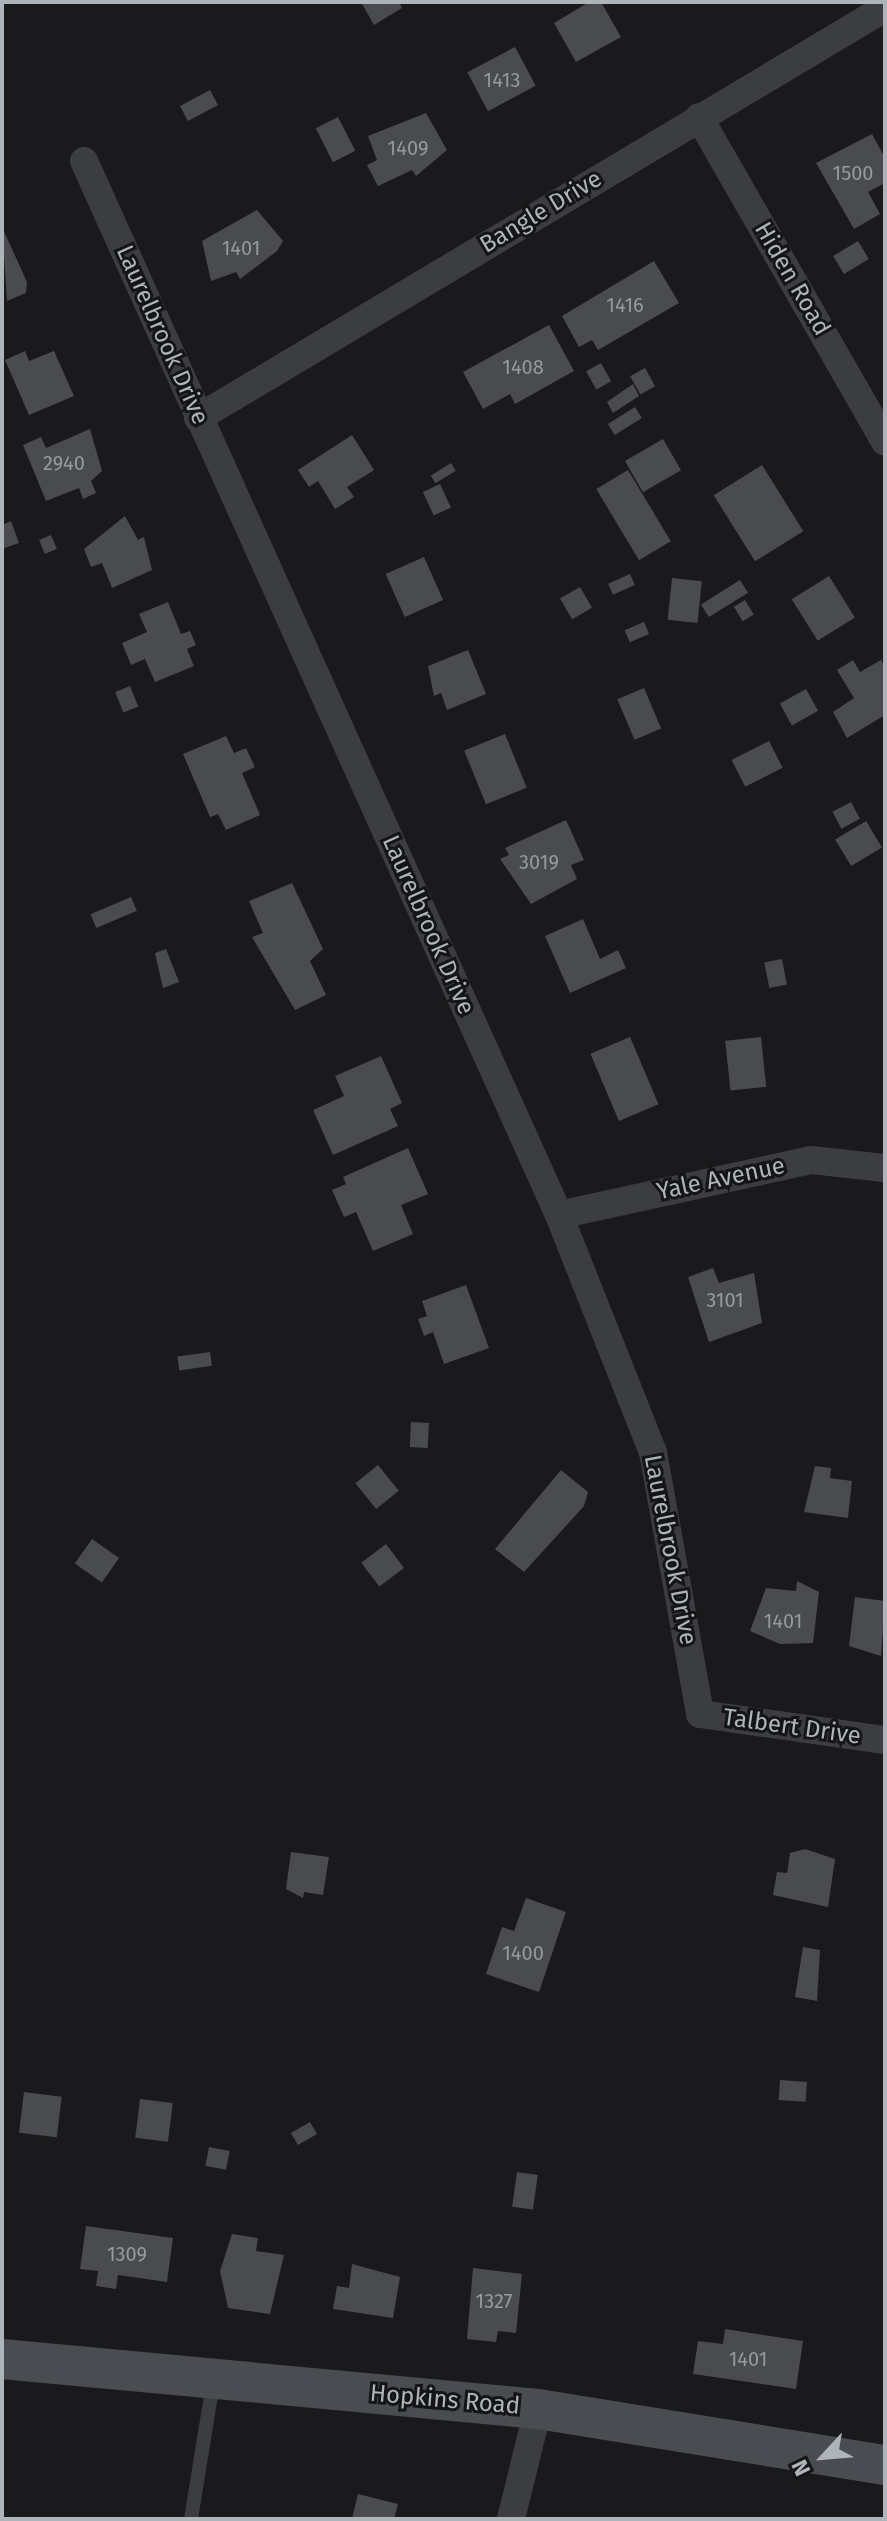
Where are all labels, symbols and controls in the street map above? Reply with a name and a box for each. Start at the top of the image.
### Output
house number: 1413 [484,68,520,92]
house number: 1409 [388,136,428,160]
house number: 1500 [833,161,873,185]
street label: Bangle Drive [475,164,607,260]
street label: Hiden Road [748,217,836,341]
house number: 1401 [222,236,260,260]
street label: Laurelbrook Drive [110,241,214,429]
house number: 1416 [606,293,644,317]
house number: 1408 [502,355,544,379]
house number: 2940 [43,451,85,475]
street label: Laurelbrook Drive [376,831,480,1019]
house number: 3019 [519,850,559,874]
street label: Yale Avenue [654,1151,788,1207]
house number: 3101 [706,1288,744,1312]
street label: Laurelbrook Drive [637,1452,703,1648]
house number: 1401 [764,1609,802,1633]
street label: Talbert Drive [721,1703,863,1751]
house number: 1400 [502,1941,544,1965]
house number: 1309 [107,2242,147,2266]
house number: 1327 [475,2289,513,2313]
house number: 1401 [729,2347,767,2371]
street label: Hopkins Road [369,2379,521,2421]
north arrow [783,2417,863,2497]
text: N [786,2455,816,2480]

